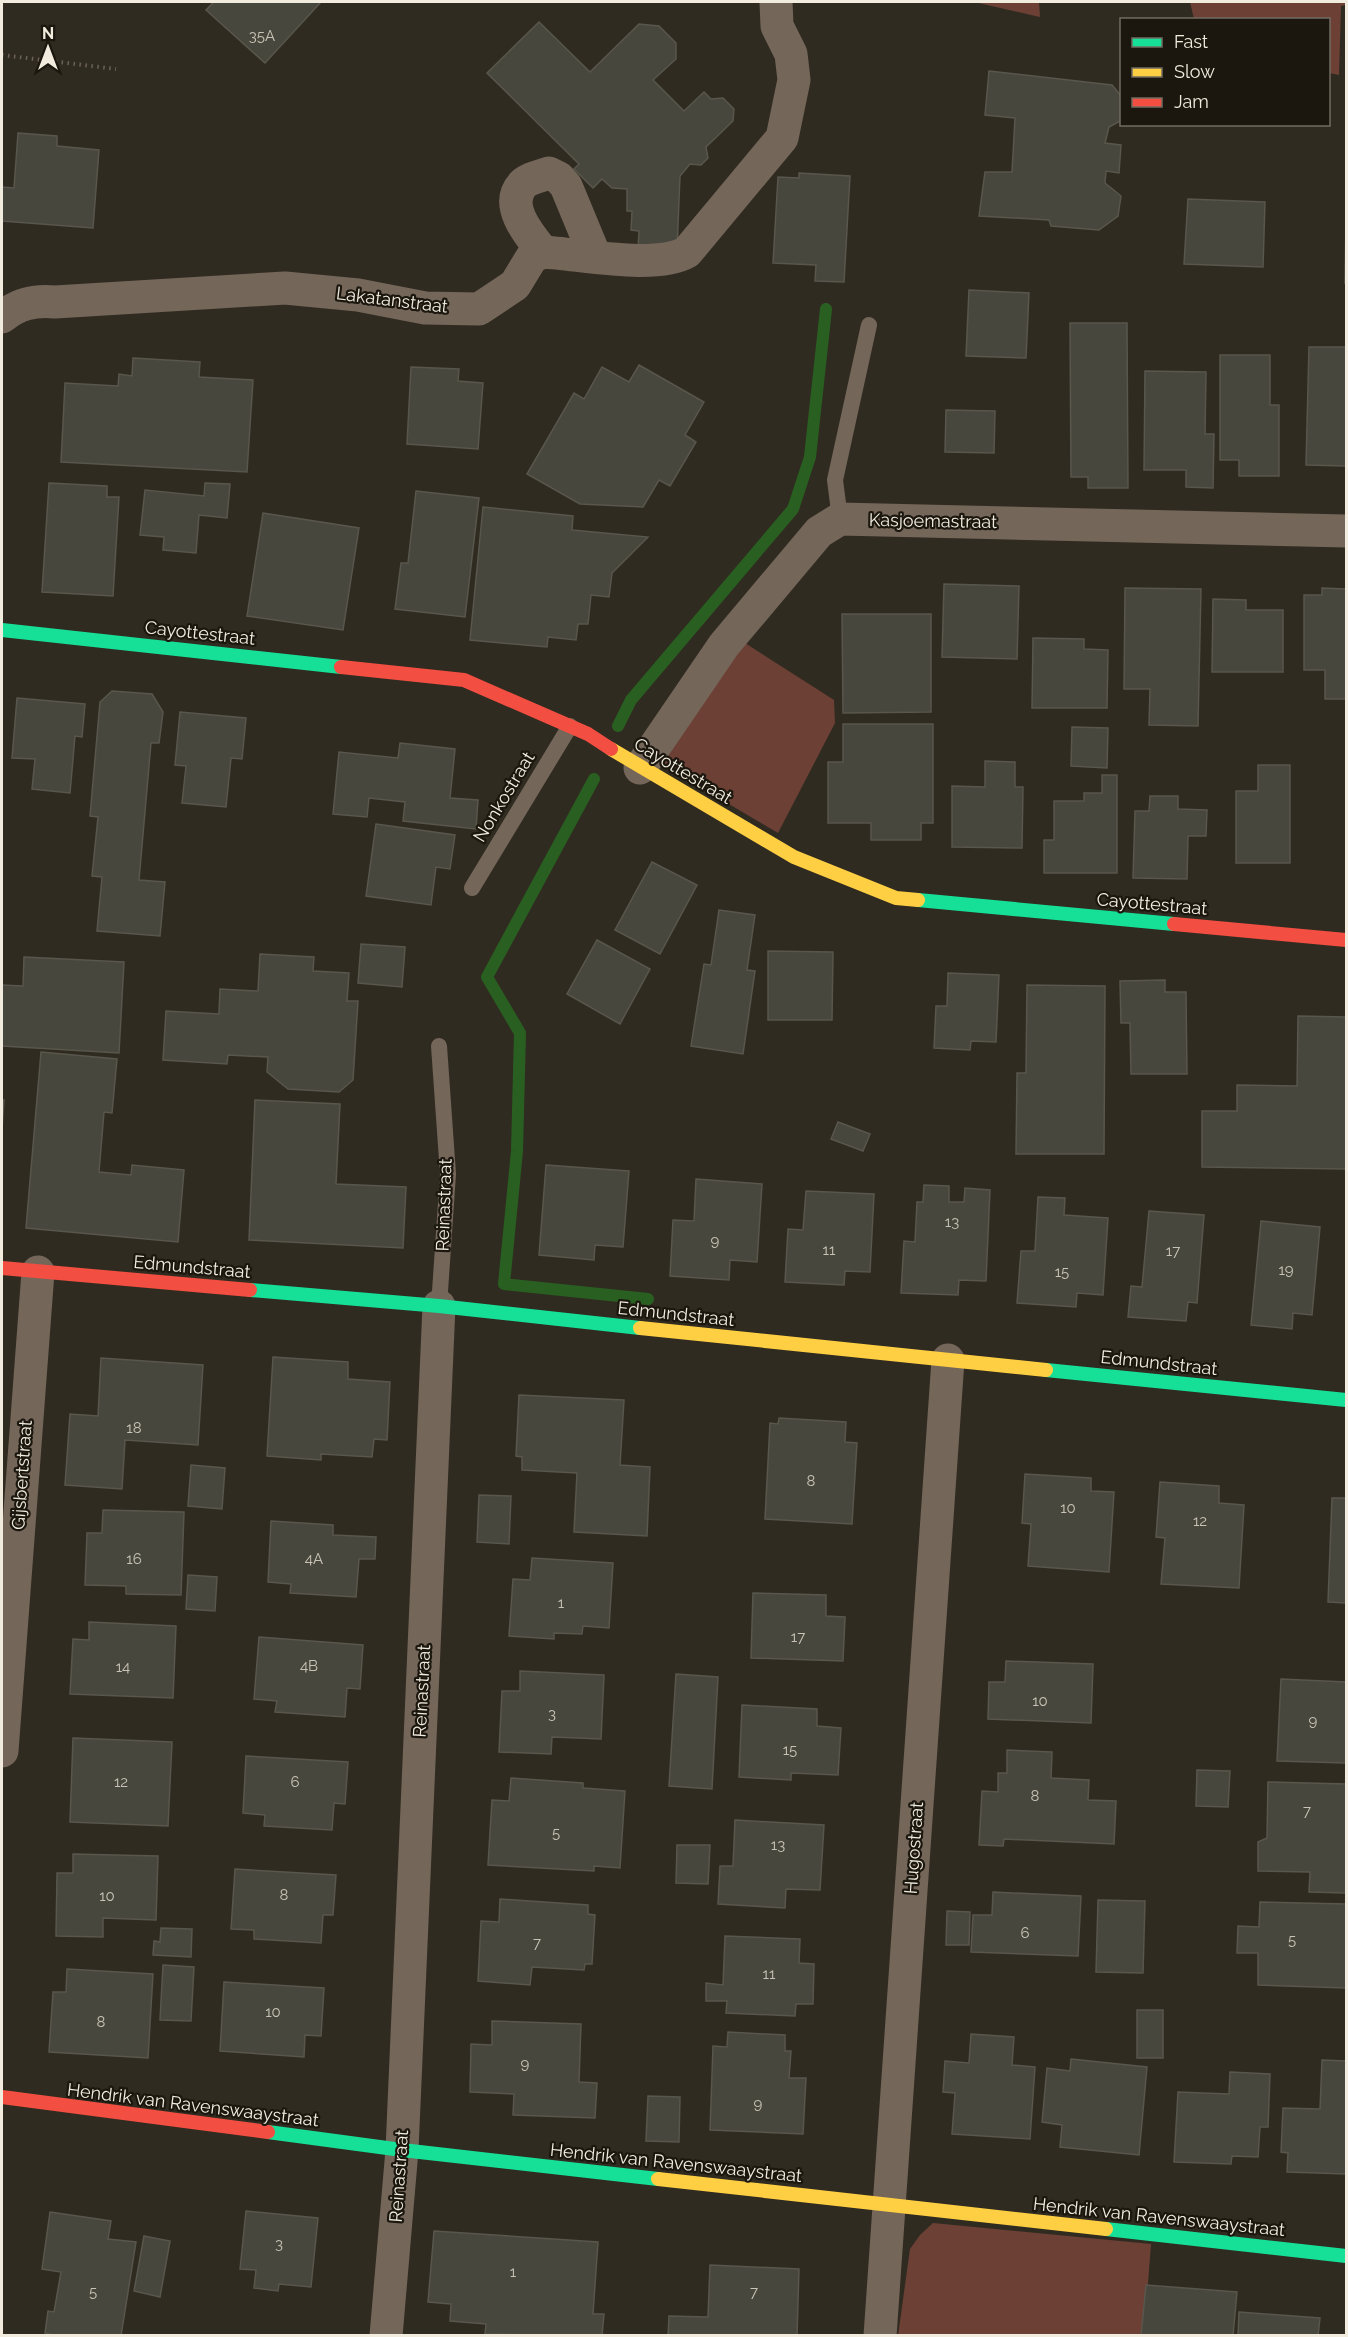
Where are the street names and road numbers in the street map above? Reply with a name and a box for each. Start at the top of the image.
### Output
street label: Lakatanstraat [335,282,449,317]
street label: Kasjoemastraat [869,509,997,532]
street label: Cayottestraat [144,616,256,649]
street label: Cayottestraat [630,733,736,808]
street label: Nonkostraat [468,748,539,846]
street label: Cayottestraat [1096,888,1208,919]
street label: Reinastraat [431,1158,456,1252]
street label: Edmundstraat [133,1251,251,1282]
street label: Edmundstraat [617,1297,736,1330]
street label: Edmundstraat [1100,1346,1219,1379]
street label: Gijsbertstraat [7,1419,36,1531]
street label: Reinastraat [409,1644,434,1738]
street label: Hugostraat [900,1801,927,1895]
street label: Hendrik van Ravenswaaystraat [66,2079,320,2130]
street label: Reinastraat [385,2129,412,2223]
street label: Hendrik van Ravenswaaystraat [549,2139,803,2186]
street label: Hendrik van Ravenswaaystraat [1032,2193,1286,2240]

